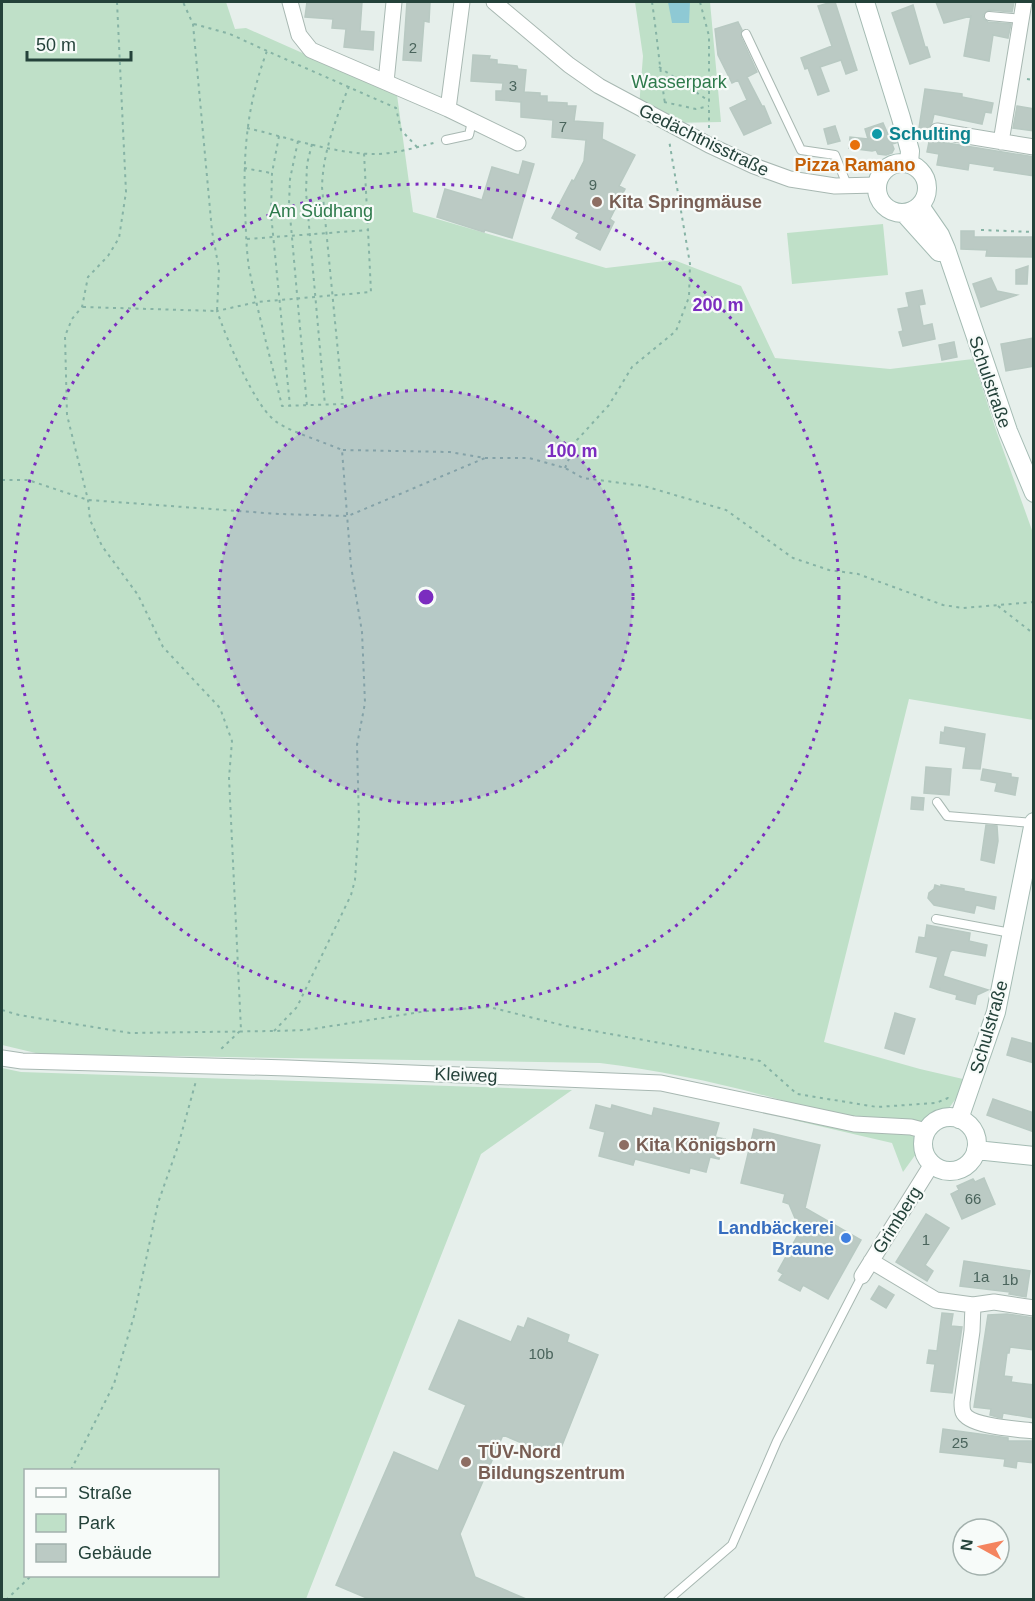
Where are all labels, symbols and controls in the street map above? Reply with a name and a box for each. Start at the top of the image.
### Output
scale bar [27,24,130,62]
text: 50 m [36,35,76,55]
house number: 2 [409,39,417,56]
park label: Wasserpark [631,72,728,92]
house number: 3 [509,77,517,94]
street label: Gedächtnisstraße [636,100,772,180]
house number: 7 [559,118,567,135]
place label: Schulting [889,124,971,144]
marker: Schulting [870,127,884,141]
marker: Pizza Ramano [848,138,862,152]
place label: Pizza Ramano [794,155,916,175]
house number: 9 [589,176,597,193]
place label: Kita Springmäuse [609,192,762,212]
marker: Kita Springmäuse [590,195,604,209]
park label: Am Südhang [269,201,373,221]
text: 200 m [692,295,744,315]
street label: Schulstraße [965,333,1015,431]
text: 100 m [546,441,598,461]
centre of rings [416,587,436,607]
street label: Schulstraße [966,978,1012,1076]
street label: Kleiweg [434,1064,498,1086]
place label: Kita Königsborn [636,1135,776,1155]
marker: Kita Königsborn [617,1138,631,1152]
street label: Grimberg [869,1183,925,1257]
house number: 66 [965,1190,981,1207]
place label: Landbäckerei Braune [718,1218,834,1259]
marker: Landbäckerei Braune [839,1231,853,1245]
house number: 1 [922,1231,930,1248]
house number: 1a [973,1268,990,1285]
house number: 1b [1002,1271,1018,1288]
house number: 10b [528,1345,554,1362]
house number: 25 [952,1434,968,1451]
place label: TÜV-Nord Bildungszentrum [478,1442,625,1483]
marker: TÜV-Nord Bildungszentrum [459,1455,473,1469]
legend [24,1469,219,1577]
text: Straße [78,1483,132,1503]
text: Park [78,1513,116,1533]
north arrow [951,1517,1011,1577]
text: N [957,1538,976,1552]
text: Gebäude [78,1543,152,1563]

